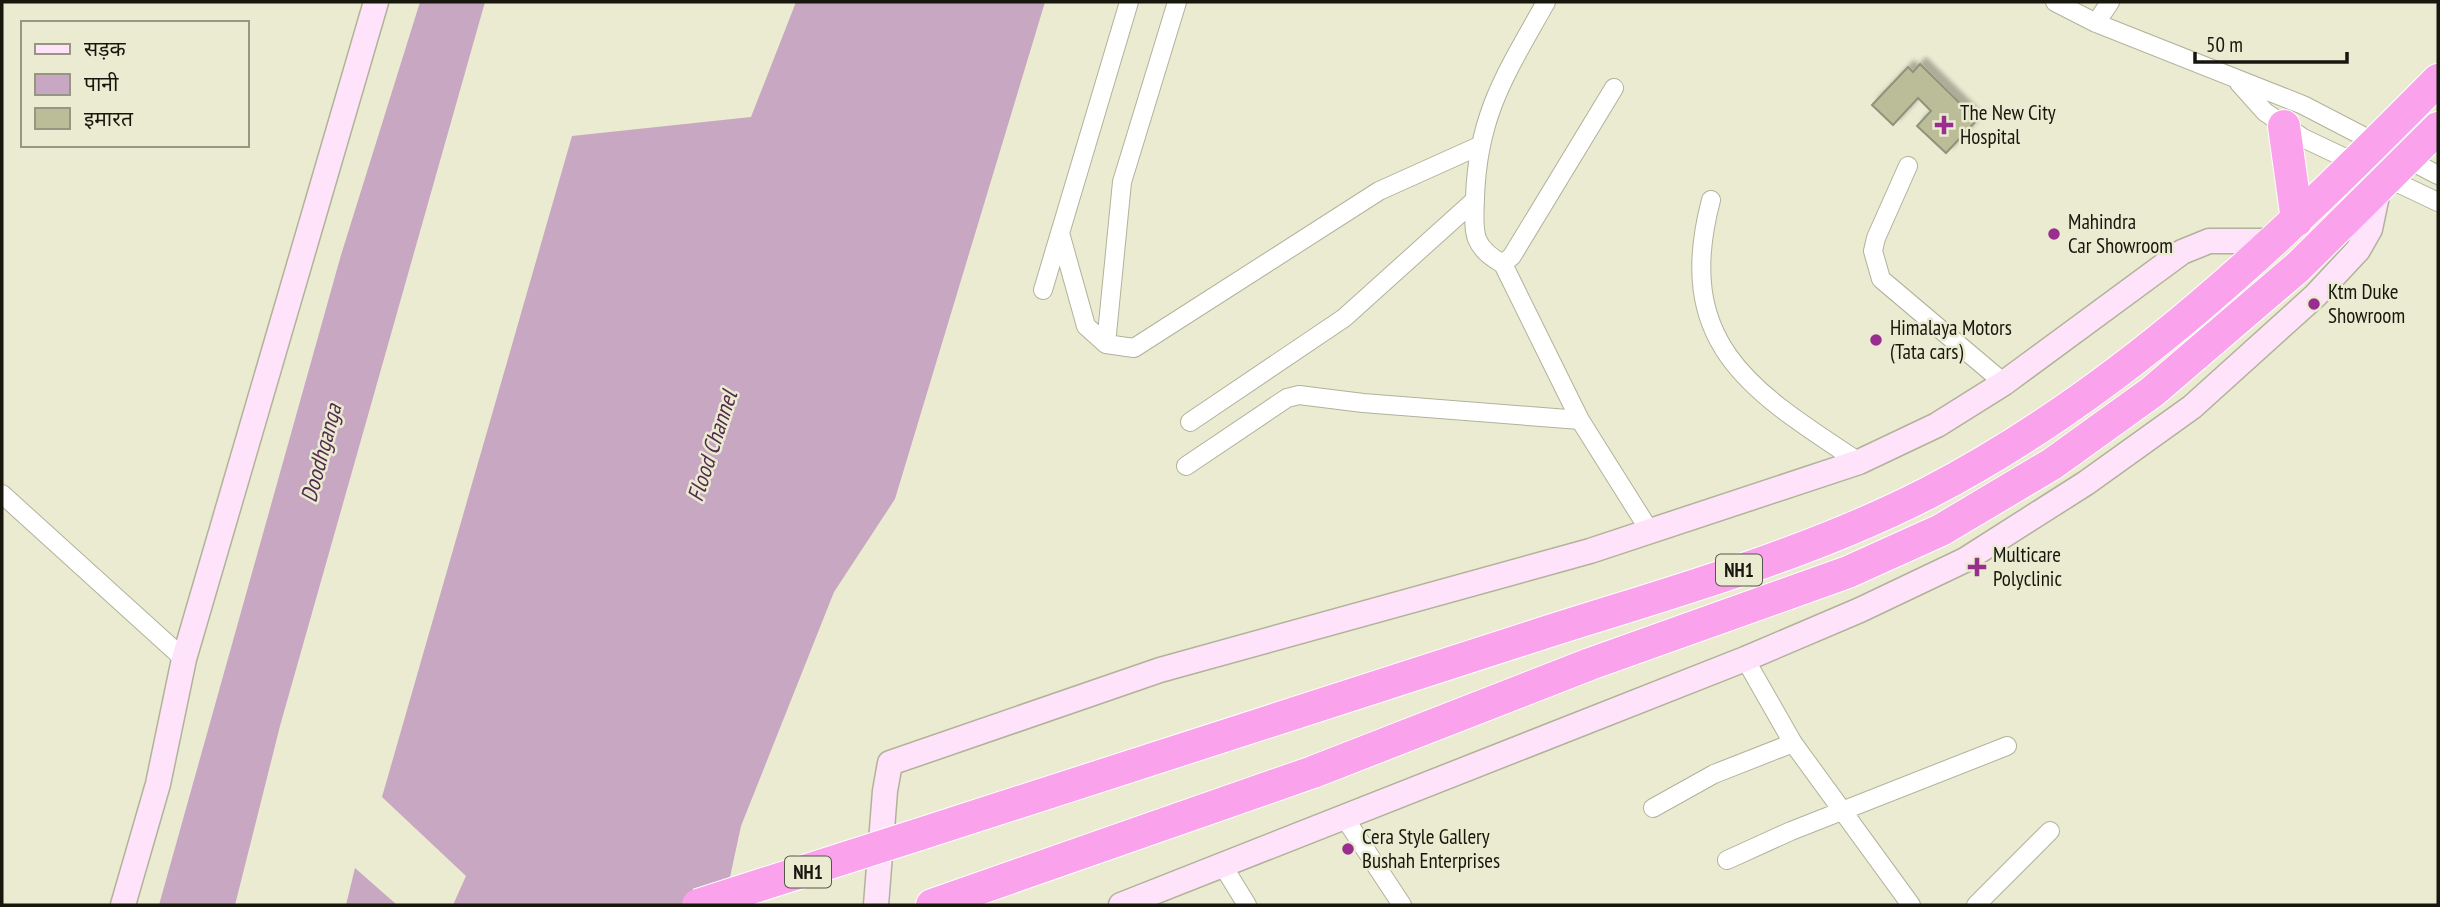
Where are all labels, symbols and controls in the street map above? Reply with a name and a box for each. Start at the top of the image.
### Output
legend [21,21,248,147]
scale bar [2195,21,2347,65]
text: 50 m [2206,31,2243,58]
text: सड़क [84,35,126,62]
text: पानी [84,70,119,97]
place label: The New City Hospital [1960,99,2056,150]
text: इमारत [84,105,134,132]
marker: The New City Hospital [1934,115,1954,135]
place label: Mahindra Car Showroom [2068,208,2173,259]
marker: Mahindra Car Showroom [2046,226,2062,242]
place label: Ktm Duke Showroom [2328,278,2405,329]
marker: Ktm Duke Showroom [2306,296,2322,312]
place label: Himalaya Motors (Tata cars) [1890,314,2012,365]
marker: Himalaya Motors (Tata cars) [1868,332,1884,348]
water label: Flood Channel [680,384,744,505]
water label: Doodhganga [294,399,348,505]
place label: Multicare Polyclinic [1993,541,2062,592]
road number: NH1 [1716,554,1762,586]
marker: Multicare Polyclinic [1967,557,1987,577]
place label: Cera Style Gallery Bushah Enterprises [1362,823,1500,874]
marker: Cera Style Gallery Bushah Enterprises [1340,841,1356,857]
road number: NH1 [785,856,831,888]

